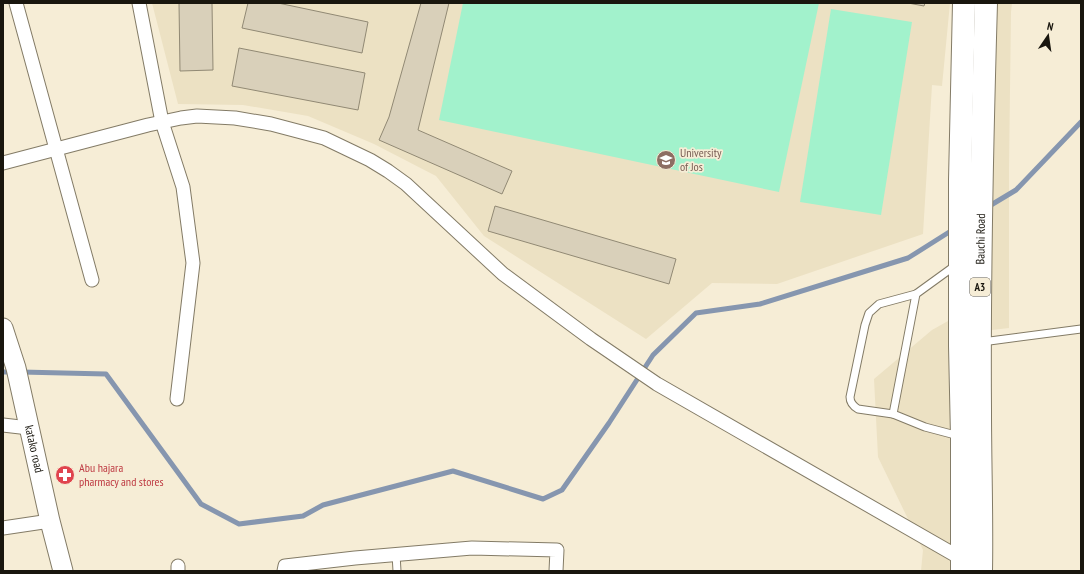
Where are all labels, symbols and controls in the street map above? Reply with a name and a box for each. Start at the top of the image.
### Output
north arrow [1028,16,1068,56]
text: N [1046,19,1055,34]
place label: University of Jos [680,145,722,174]
school or university icon: University of Jos [655,149,677,171]
street label: Bauchi Road [972,213,988,265]
road number: A3 [970,278,990,296]
street label: katako road [22,424,47,474]
place label: Abu hajara pharmacy and stores [79,460,164,489]
pharmacy icon: Abu hajara pharmacy and stores [54,464,76,486]

